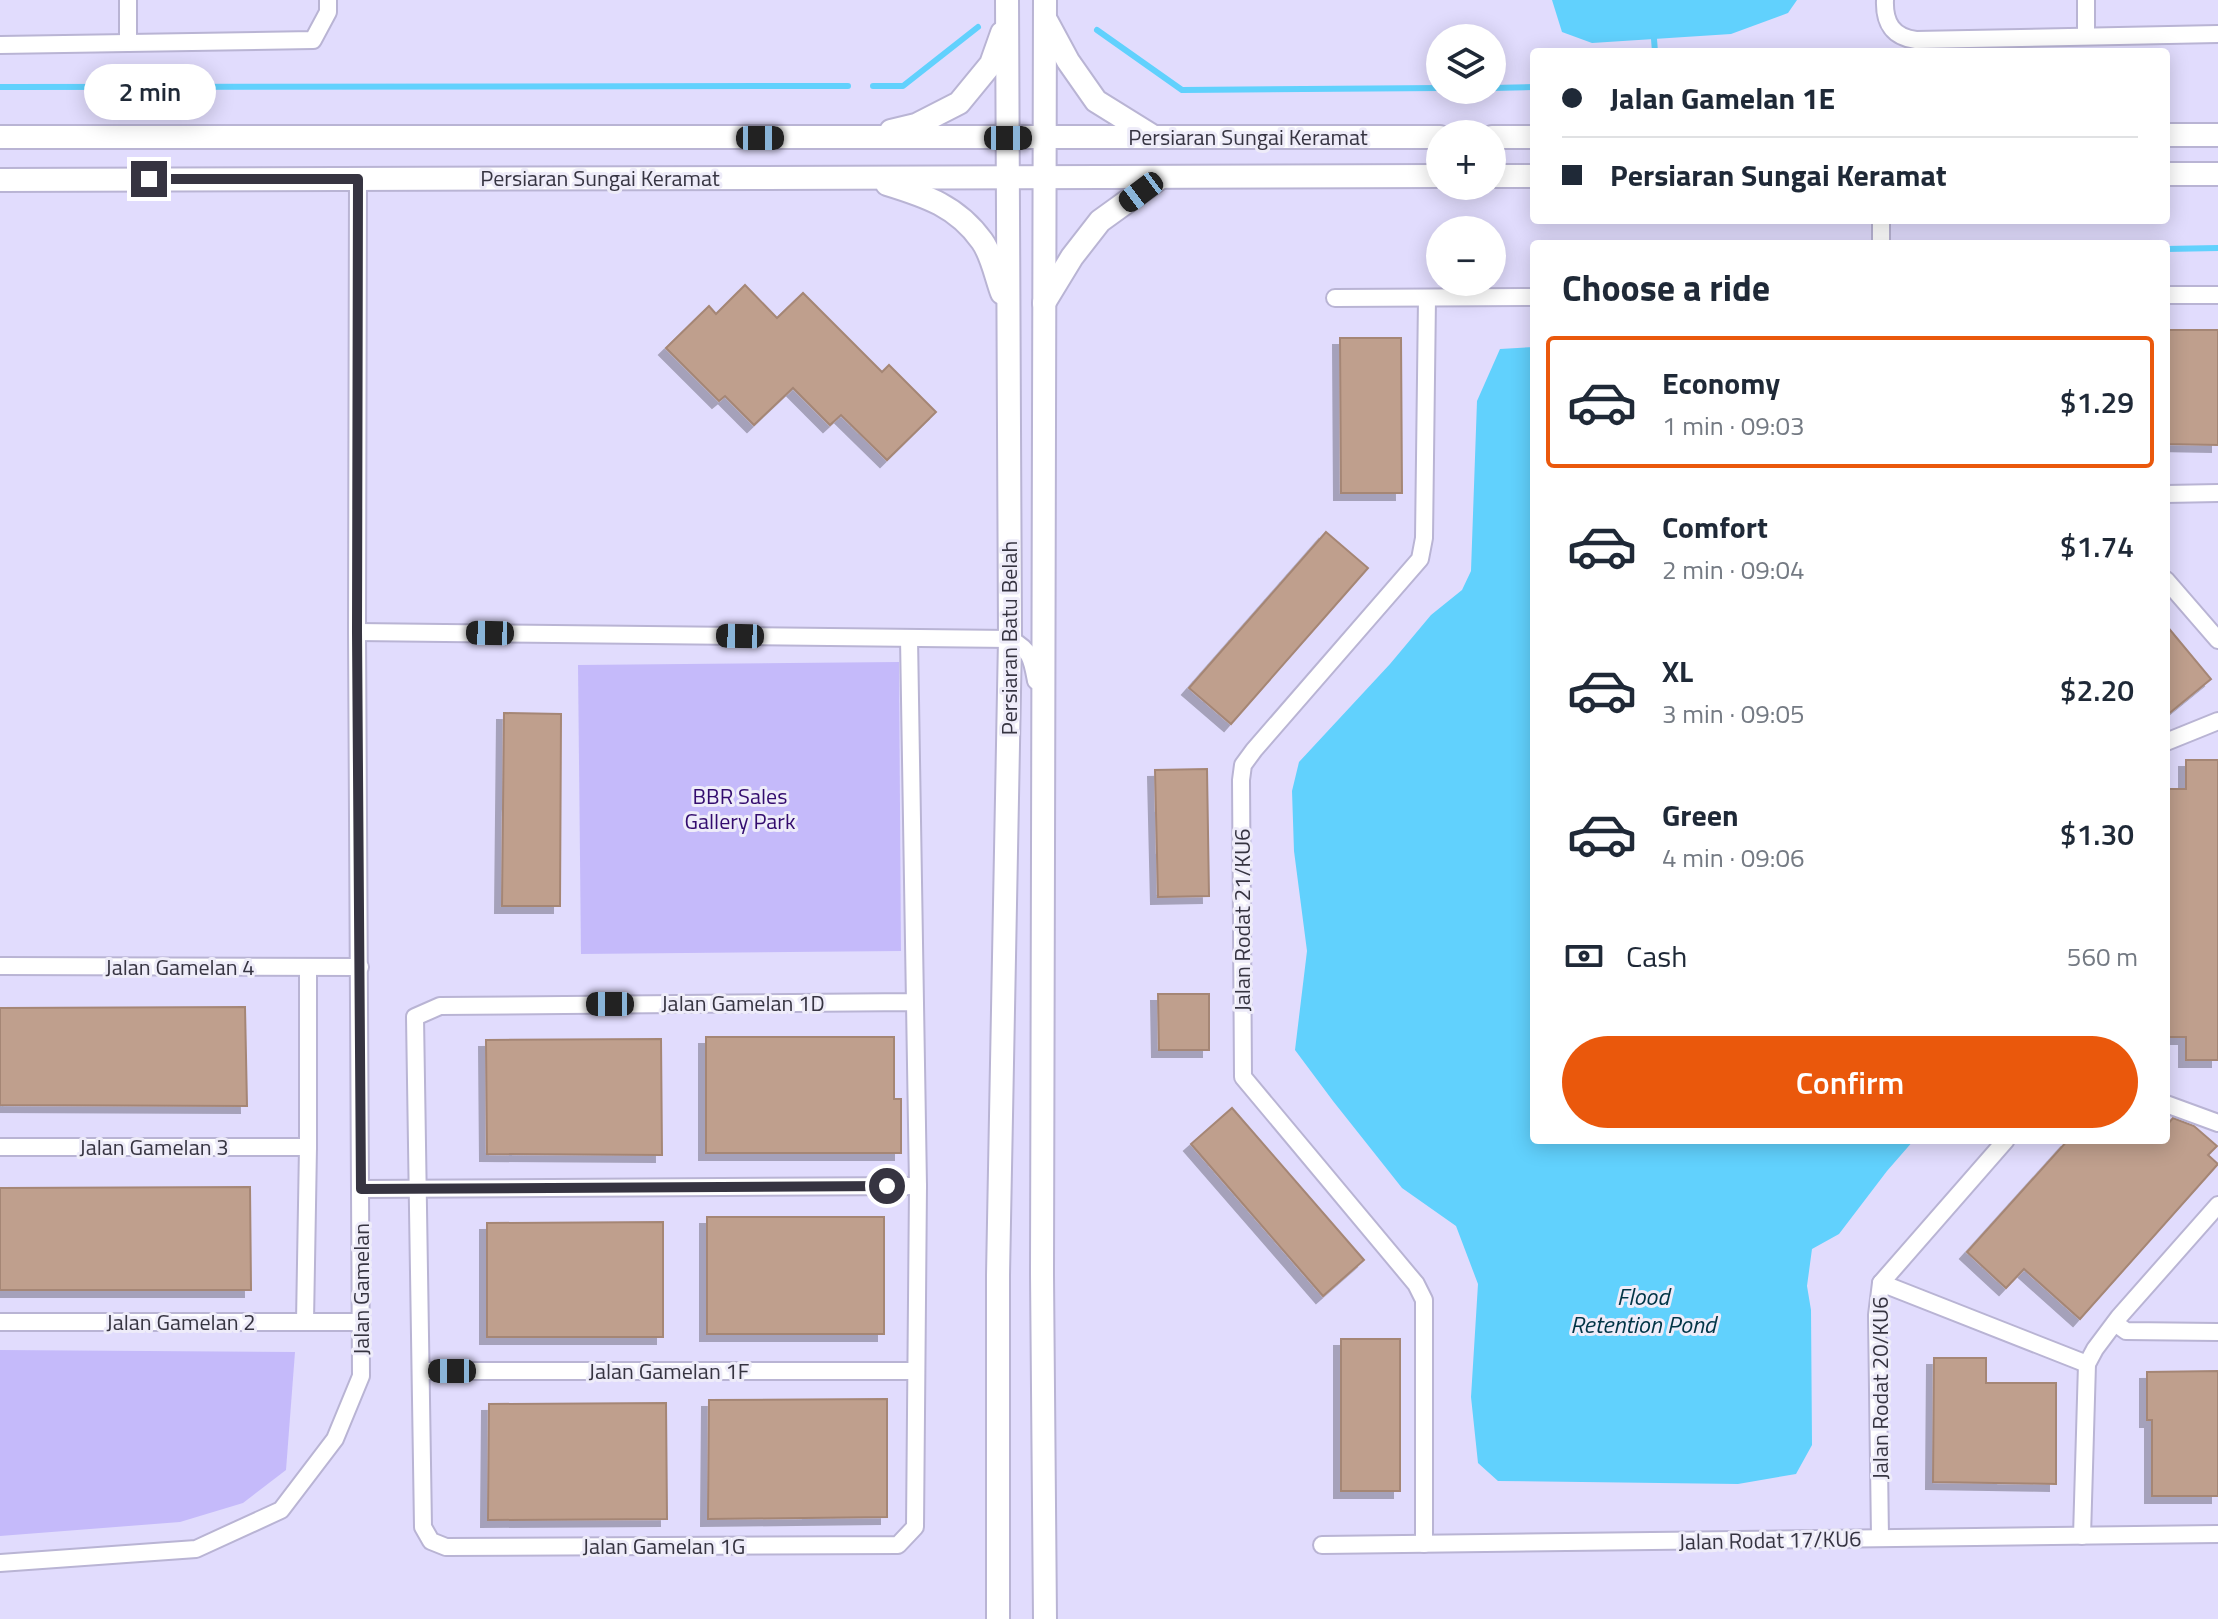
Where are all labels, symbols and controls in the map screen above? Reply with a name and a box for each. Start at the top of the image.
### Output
map controls [1426,24,1506,296]
button: layers [1426,24,1506,104]
callout: 2 min [83,63,215,119]
text: 2 min [119,72,181,111]
text: Jalan Gamelan 1E [1610,75,1835,121]
street label: Persiaran Sungai Keramat [1128,120,1368,154]
button: + [1426,120,1506,200]
car [736,126,784,150]
car [984,126,1032,150]
text: Persiaran Sungai Keramat [1610,152,1947,198]
route end [131,161,167,197]
street label: Persiaran Sungai Keramat [480,161,720,195]
car [1115,168,1167,216]
button: − [1426,216,1506,296]
text: Choose a ride [1562,260,1770,315]
text: Economy [1662,360,1780,406]
icon: car [1566,366,1638,438]
text: $1.29 [2060,379,2134,425]
text: 1 min · 09:03 [1662,406,1805,445]
text: Comfort [1662,504,1768,550]
icon: car [1566,510,1638,582]
text: $1.74 [2060,523,2134,569]
street label: Persiaran Batu Belah [992,541,1026,735]
text: 2 min · 09:04 [1662,550,1805,589]
car [466,621,514,645]
car [716,624,764,648]
text: XL [1662,648,1693,694]
icon: car [1566,654,1638,726]
text: $2.20 [2060,667,2134,713]
text: 3 min · 09:05 [1662,694,1805,733]
park label: BBR Sales Gallery Park [684,779,796,838]
text: Green [1662,792,1739,838]
icon: car [1566,798,1638,870]
text: $1.30 [2060,811,2134,857]
street label: Jalan Rodat 21/KU6 [1225,828,1259,1012]
text: 4 min · 09:06 [1662,838,1805,877]
text: Cash [1626,933,1687,979]
icon: cash [1562,934,1606,978]
text: 560 m [2067,937,2138,976]
street label: Jalan Gamelan 4 [105,950,255,984]
street label: Jalan Gamelan 1D [661,986,825,1020]
car [586,992,634,1016]
button: Confirm [1562,1036,2138,1128]
street label: Jalan Gamelan 3 [79,1130,229,1164]
route start [869,1168,905,1204]
street label: Jalan Gamelan [344,1223,378,1355]
water label: Flood Retention Pond [1570,1278,1719,1342]
street label: Jalan Rodat 20/KU6 [1863,1296,1897,1480]
street label: Jalan Gamelan 2 [106,1305,256,1339]
street label: Jalan Gamelan 1F [589,1354,749,1388]
car [428,1359,476,1383]
street label: Jalan Rodat 17/KU6 [1678,1521,1862,1559]
street label: Jalan Gamelan 1G [583,1529,745,1563]

